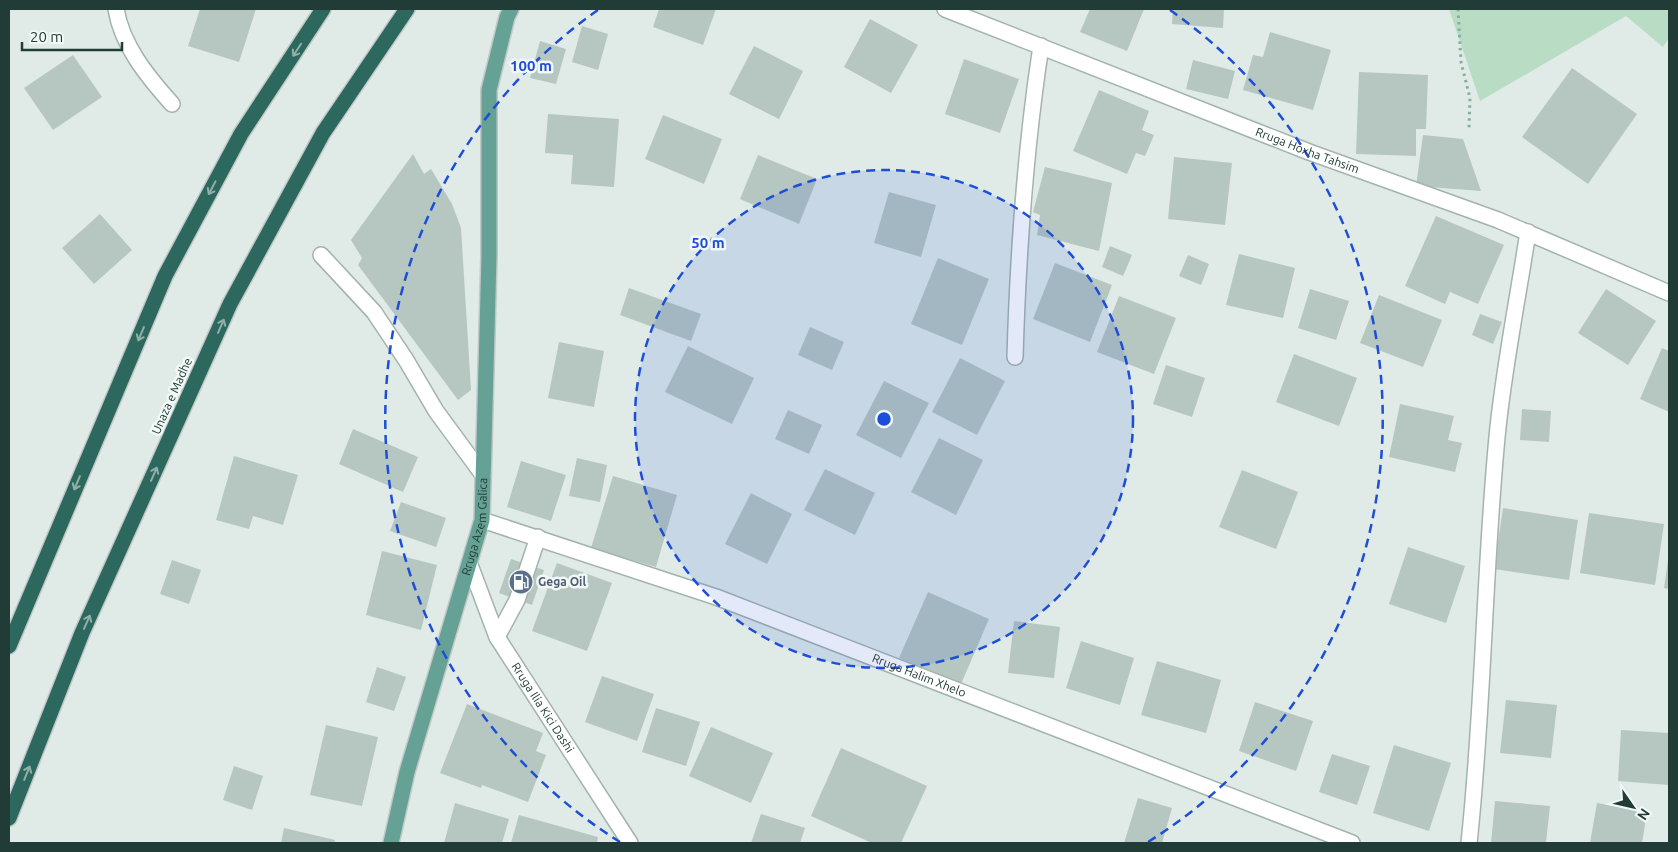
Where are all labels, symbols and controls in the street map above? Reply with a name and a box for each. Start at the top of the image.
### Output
scale bar [22,20,122,52]
text: 20 m [30,28,63,45]
one-way arrow [291,42,301,56]
text: 100 m [510,57,552,74]
street label: Rruga Hoxha Tahsim [1254,125,1361,175]
one-way arrow [207,181,217,196]
text: 50 m [691,234,725,251]
one-way arrow [216,319,226,334]
one-way arrow [135,326,145,341]
street label: Unaza e Madhe [149,356,194,436]
centre of rings [875,410,893,428]
one-way arrow [149,467,159,482]
one-way arrow [71,475,81,490]
street label: Rruga Azem Galica [459,478,489,577]
fuel station icon: Gega Oil [508,569,534,595]
place label: Gega Oil [538,575,586,588]
one-way arrow [83,615,93,630]
street label: Rruga Halim Xhelo [870,651,968,699]
street label: Rruga Ilia Kici Dashi [509,660,577,755]
one-way arrow [23,766,32,781]
north arrow [1608,782,1658,832]
text: N [1634,805,1653,823]

